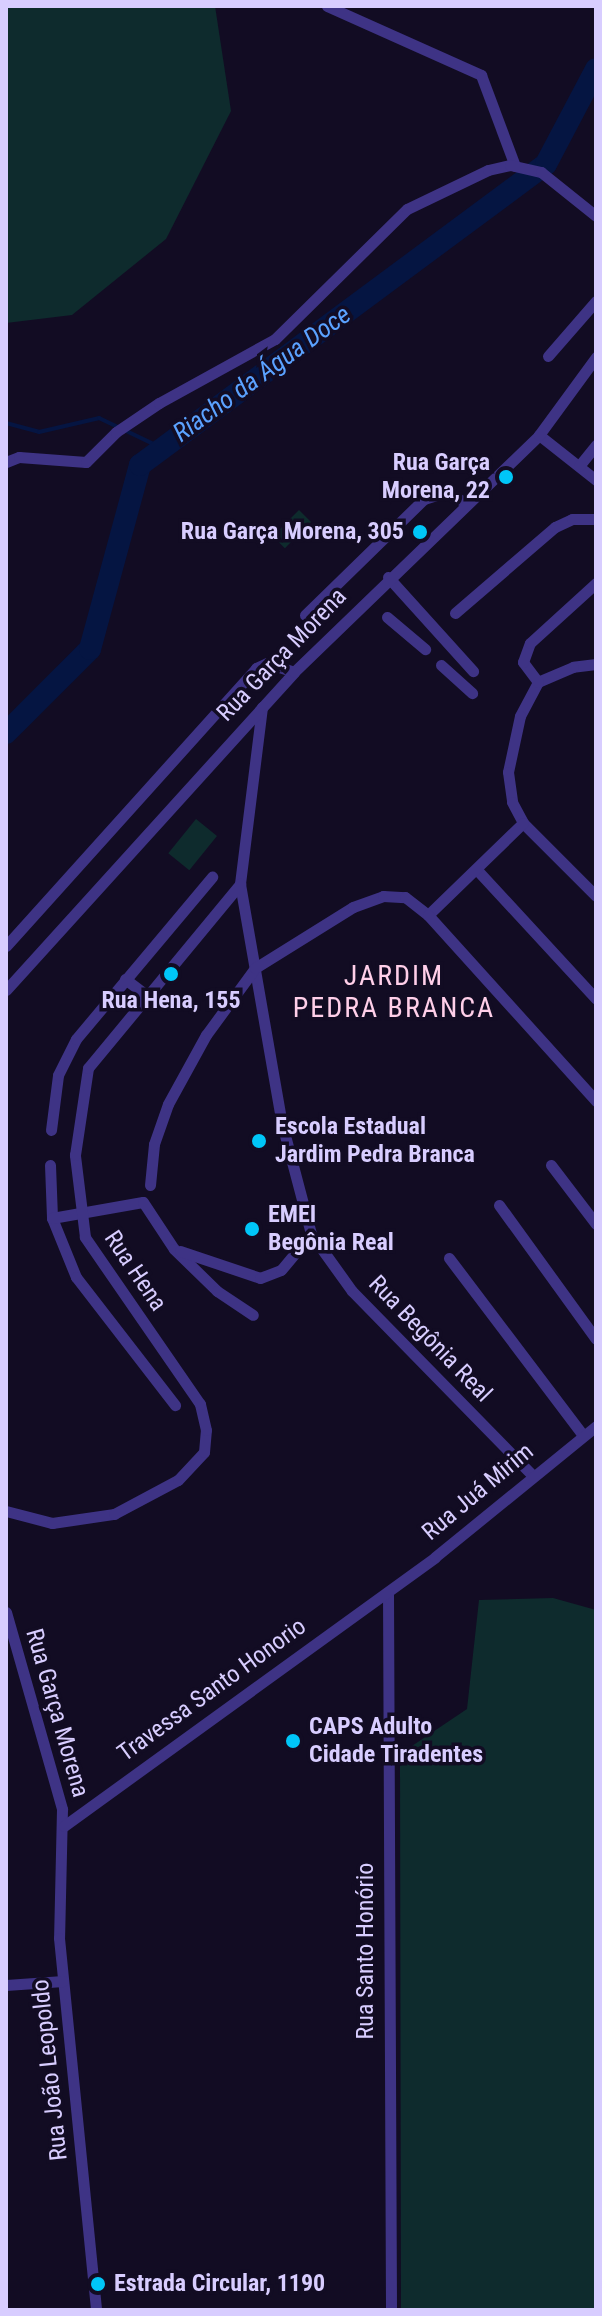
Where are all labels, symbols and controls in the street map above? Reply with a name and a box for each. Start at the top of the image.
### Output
water label: Riacho da Água Doce [167,299,357,449]
place label: Rua Garça Morena, 22 [382,449,490,505]
marker: Rua Garça Morena, 22 [497,468,515,486]
place label: Rua Garça Morena, 305 [181,518,404,546]
marker: Rua Garça Morena, 305 [411,523,429,541]
street label: Rua Garça Morena [211,582,353,728]
district label: JARDIM PEDRA BRANCA [293,959,495,1025]
marker: Rua Hena, 155 [162,965,180,983]
place label: Rua Hena, 155 [101,987,241,1015]
place label: Escola Estadual Jardim Pedra Branca [275,1113,475,1169]
marker: Escola Estadual Jardim Pedra Branca [250,1132,268,1150]
place label: EMEI Begônia Real [268,1201,394,1257]
marker: EMEI Begônia Real [243,1220,261,1238]
street label: Rua Hena [98,1225,172,1317]
street label: Rua Begônia Real [362,1270,498,1408]
street label: Rua Juá Mirim [417,1437,539,1547]
street label: Travessa Santo Honorio [112,1612,312,1768]
street label: Rua Garça Morena [19,1625,95,1801]
place label: CAPS Adulto Cidade Tiradentes [309,1713,484,1769]
marker: CAPS Adulto Cidade Tiradentes [284,1732,302,1750]
street label: Rua Santo Honório [352,1863,380,2039]
street label: Rua João Leopoldo [26,1978,74,2162]
place label: Estrada Circular, 1190 [114,2270,325,2298]
marker: Estrada Circular, 1190 [89,2275,107,2293]

